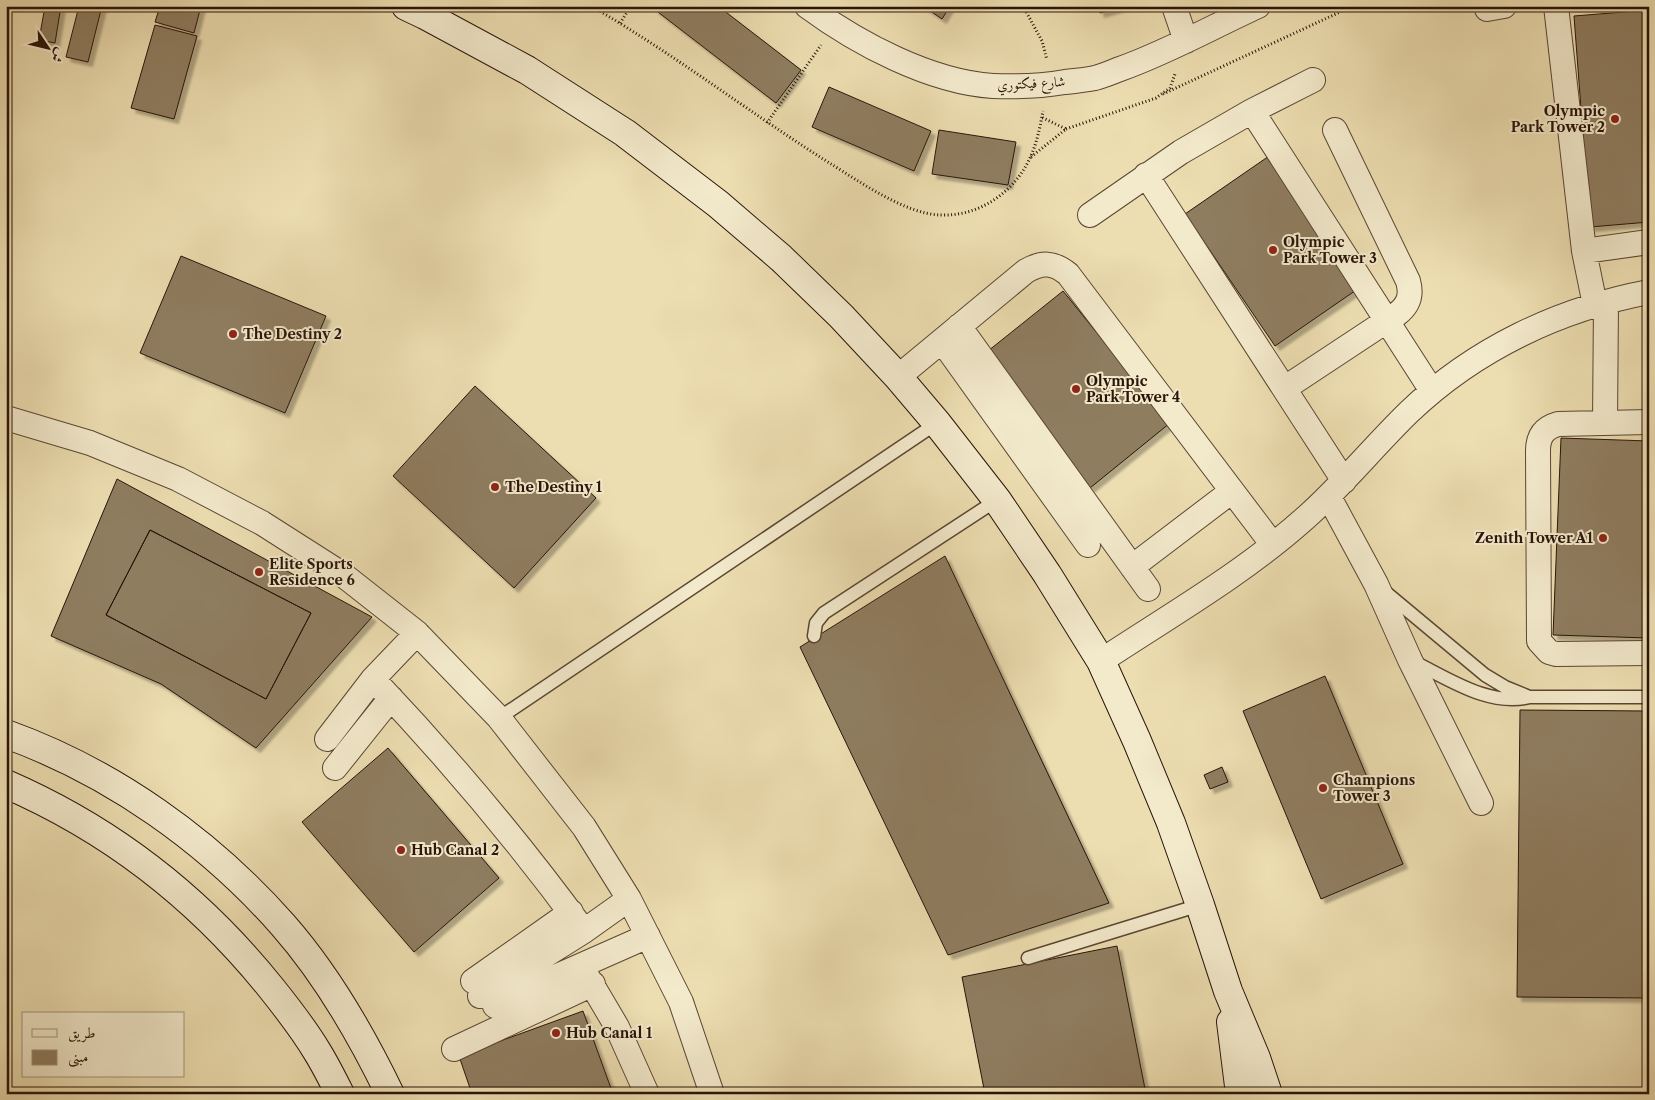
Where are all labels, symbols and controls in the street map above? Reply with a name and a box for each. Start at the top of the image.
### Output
north arrow [22,22,72,72]
text: ش [47,45,70,66]
street label: شارع فيكتوري [996,72,1066,97]
place label: Olympic Park Tower 2 [1511,102,1605,136]
marker: Olympic Park Tower 2 [1609,113,1621,125]
place label: Olympic Park Tower 3 [1283,233,1377,267]
marker: Olympic Park Tower 3 [1267,244,1279,256]
place label: The Destiny 2 [243,325,342,343]
marker: The Destiny 2 [227,328,239,340]
place label: Olympic Park Tower 4 [1086,372,1180,406]
marker: Olympic Park Tower 4 [1070,383,1082,395]
place label: The Destiny 1 [505,478,603,496]
marker: The Destiny 1 [489,481,501,493]
place label: Zenith Tower A1 [1475,529,1594,547]
marker: Zenith Tower A1 [1597,532,1609,544]
place label: Elite Sports Residence 6 [269,555,355,589]
marker: Elite Sports Residence 6 [253,566,265,578]
place label: Champions Tower 3 [1333,771,1415,805]
marker: Champions Tower 3 [1317,782,1329,794]
place label: Hub Canal 2 [411,841,499,859]
marker: Hub Canal 2 [395,844,407,856]
legend [22,1012,185,1078]
text: طريق [68,1023,95,1043]
place label: Hub Canal 1 [566,1024,653,1042]
marker: Hub Canal 1 [550,1027,562,1039]
text: مبنى [68,1047,88,1068]

